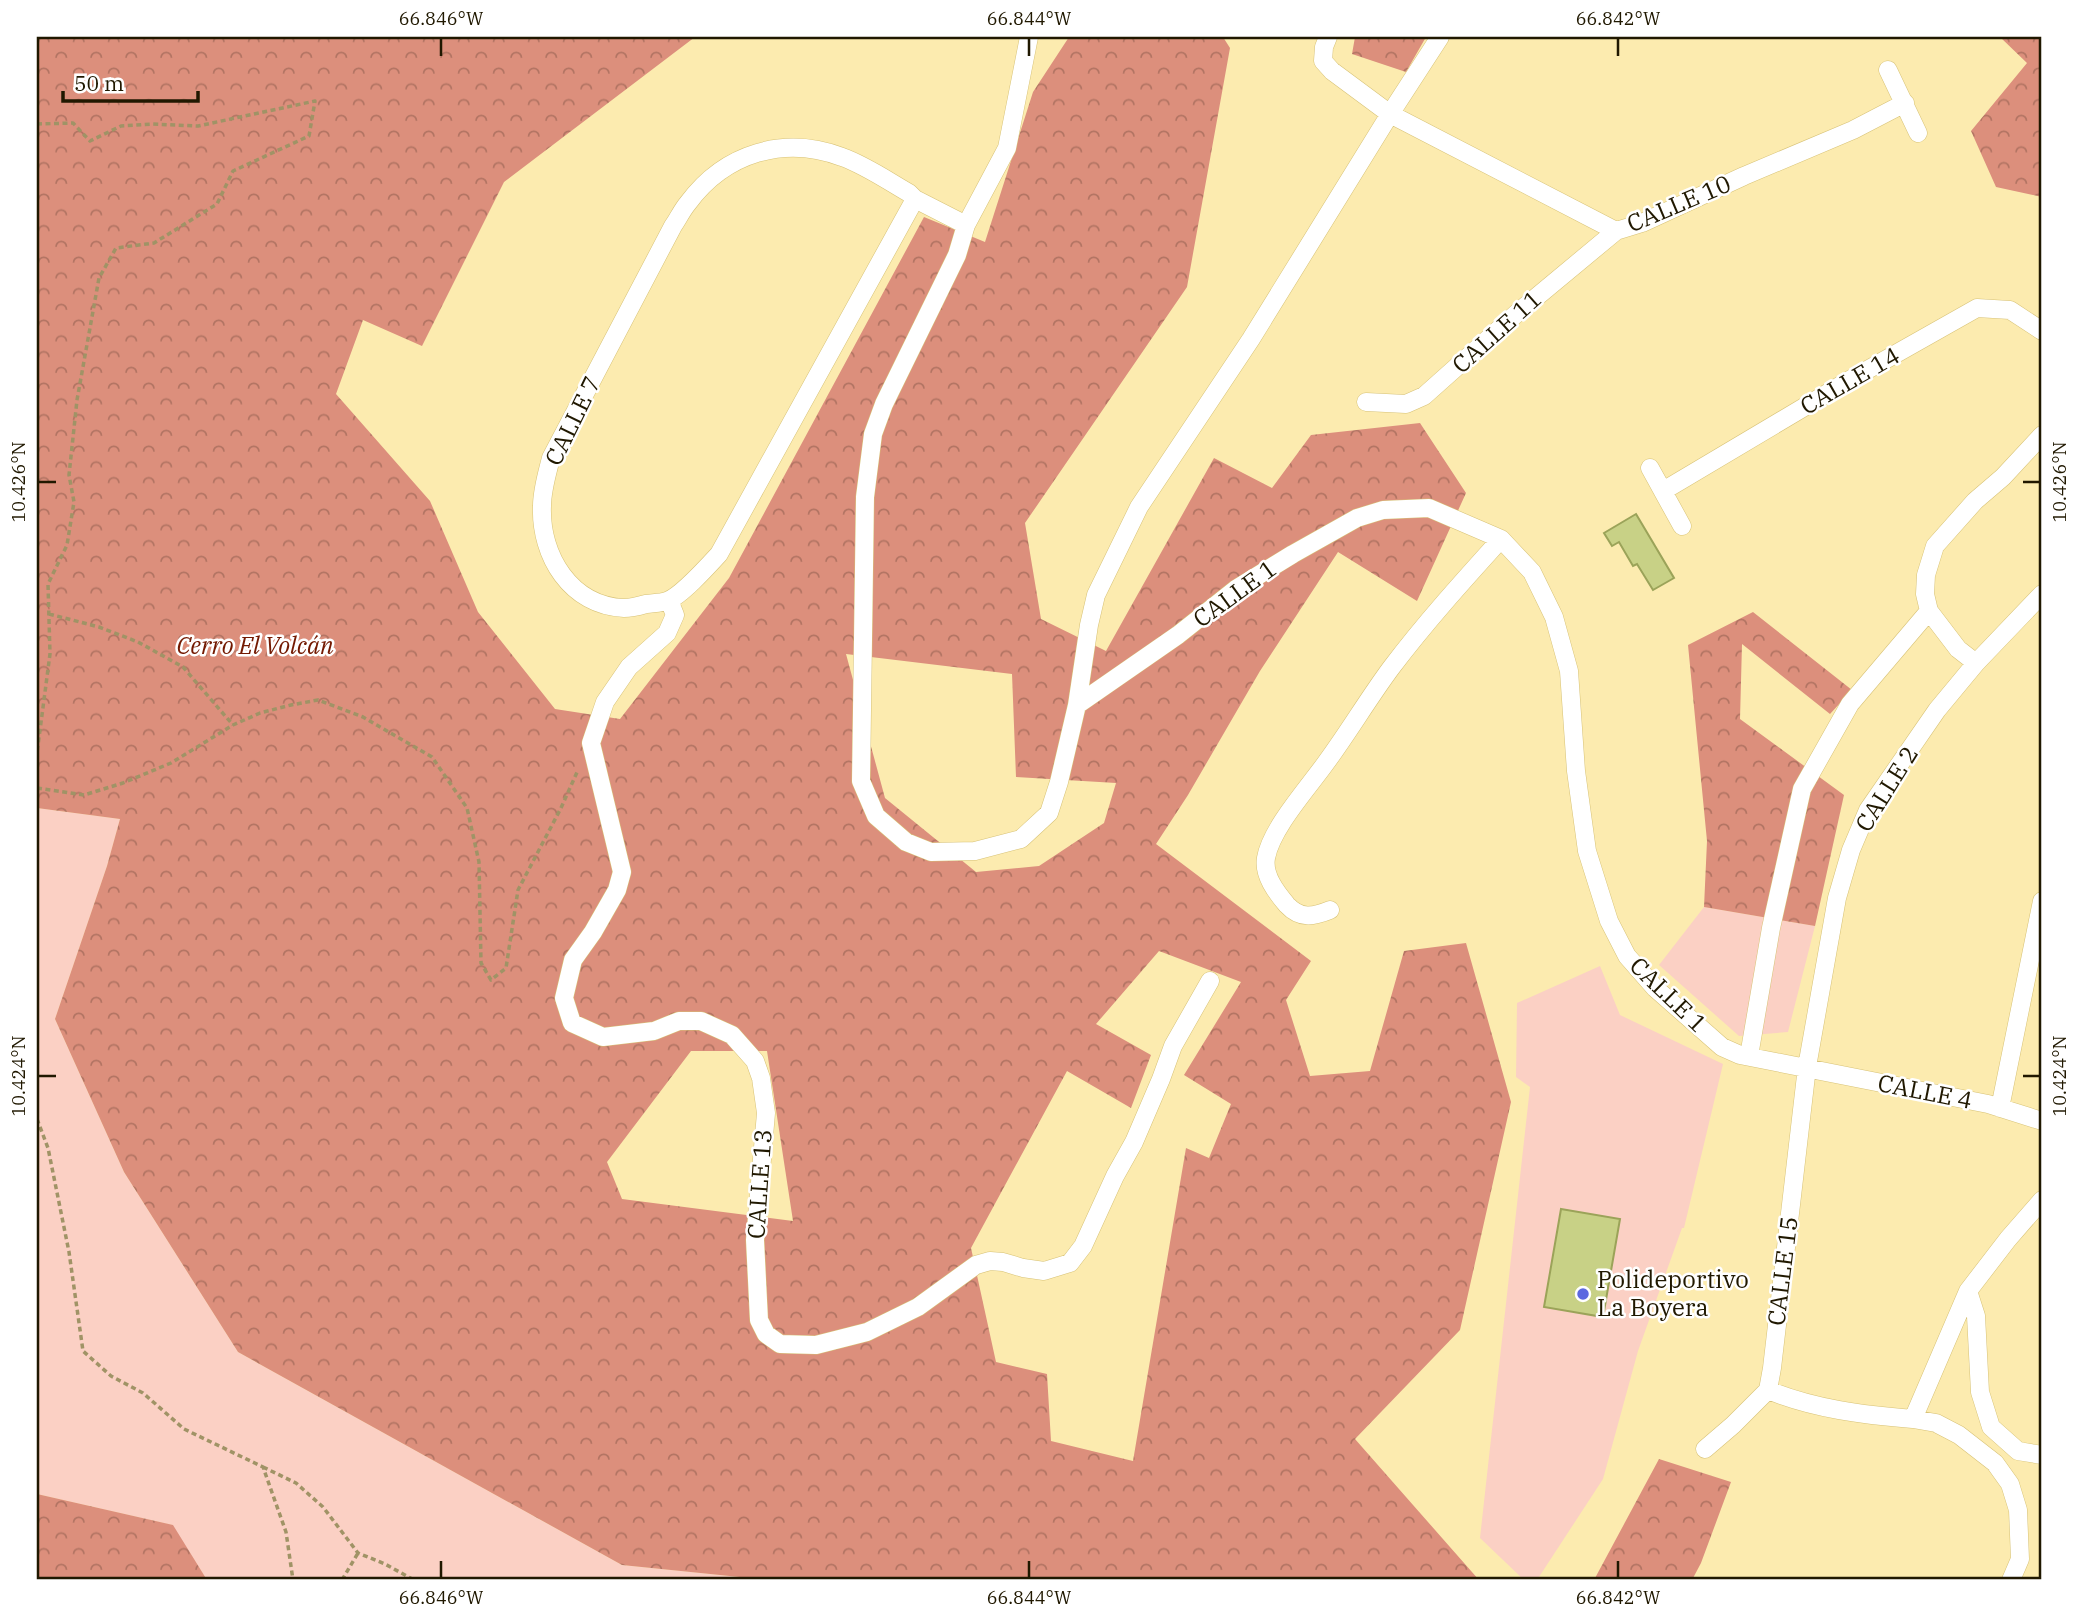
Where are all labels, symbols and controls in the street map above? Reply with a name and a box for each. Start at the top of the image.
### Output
text: 66.846°W [399,7,484,30]
text: 66.844°W [987,7,1072,30]
text: 66.842°W [1576,7,1661,30]
scale bar [63,60,198,104]
text: 50 m [74,69,124,97]
street label: CALLE 10 [1622,167,1735,239]
street label: CALLE 11 [1445,283,1548,380]
street label: CALLE 14 [1794,339,1905,421]
street label: CALLE 7 [537,371,607,471]
text: 10.426°N [7,441,30,523]
text: 10.426°N [2048,441,2071,523]
street label: CALLE 1 [1186,552,1282,634]
park label: Cerro El Volcán [176,629,334,661]
street label: CALLE 2 [1847,739,1925,837]
street label: CALLE 1 [1623,950,1714,1039]
text: 10.424°N [7,1035,30,1117]
text: 10.424°N [2048,1035,2071,1117]
street label: CALLE 4 [1875,1066,1975,1116]
street label: CALLE 13 [739,1128,779,1240]
street label: CALLE 15 [1759,1214,1805,1327]
place label: Polideportivo La Boyera [1597,1263,1749,1323]
marker: Polideportivo La Boyera [1575,1286,1591,1302]
text: 66.846°W [399,1586,484,1609]
text: 66.844°W [987,1586,1072,1609]
text: 66.842°W [1576,1586,1661,1609]

